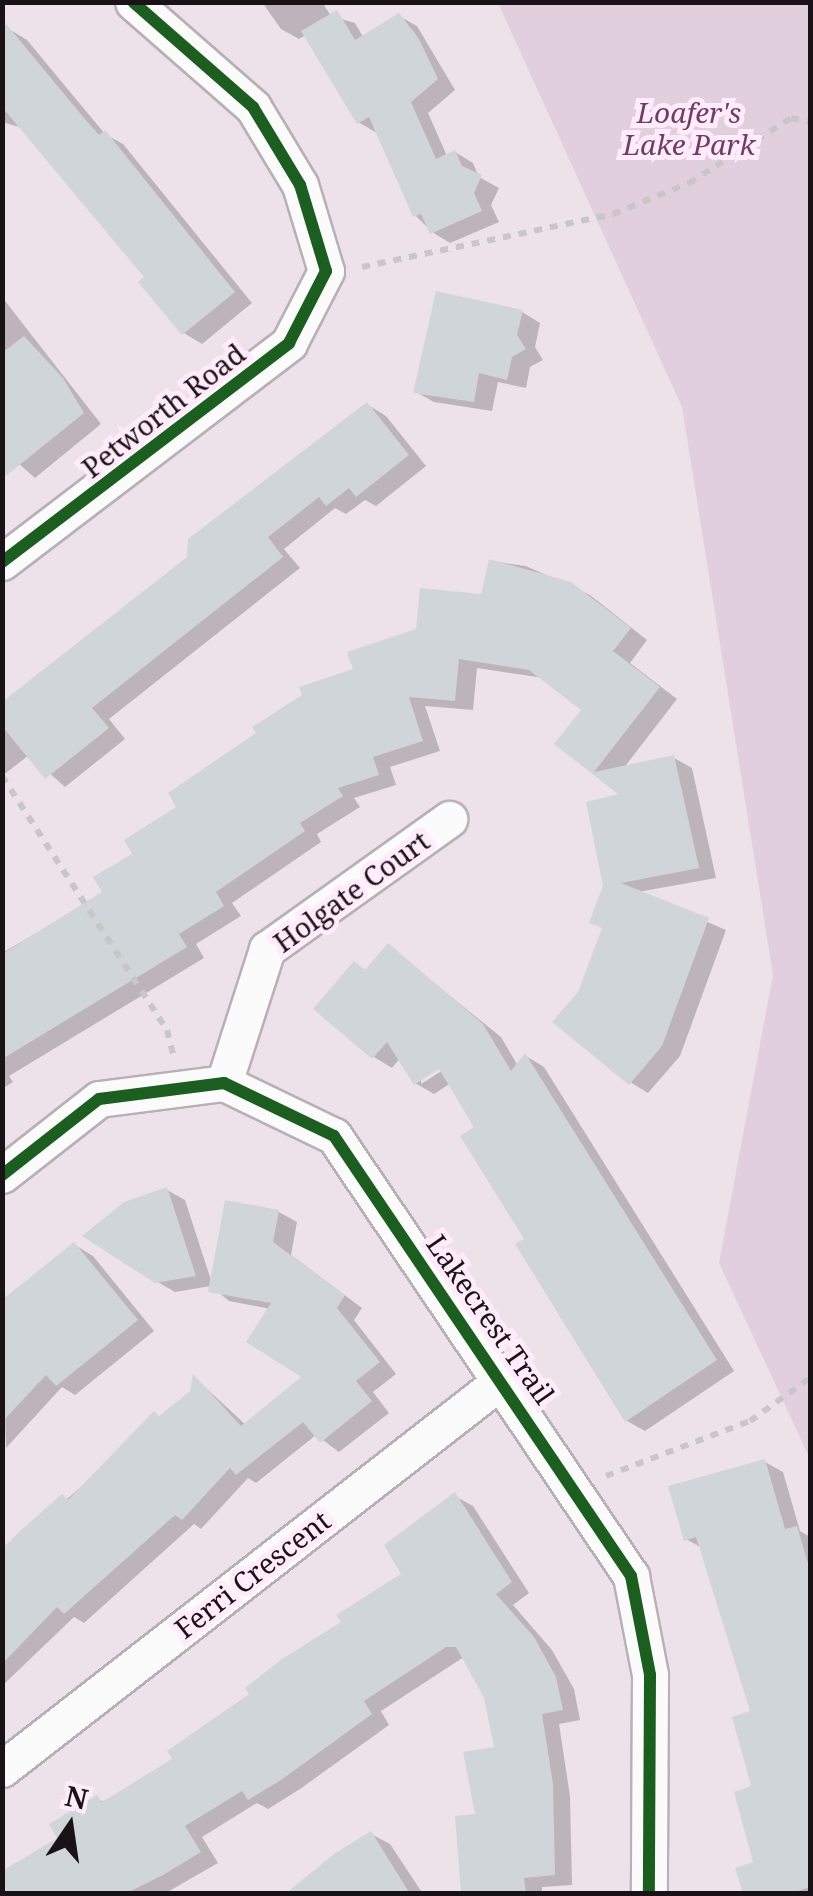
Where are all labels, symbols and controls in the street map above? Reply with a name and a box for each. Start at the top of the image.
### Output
park label: Loafer's Lake Park [623,95,755,161]
street label: Petworth Road [75,336,251,484]
street label: Holgate Court [267,823,435,959]
street label: Lakecrest Trail [420,1228,562,1410]
street label: Ferri Crescent [168,1503,336,1645]
north arrow [20,1776,120,1876]
text: N [62,1776,92,1818]

